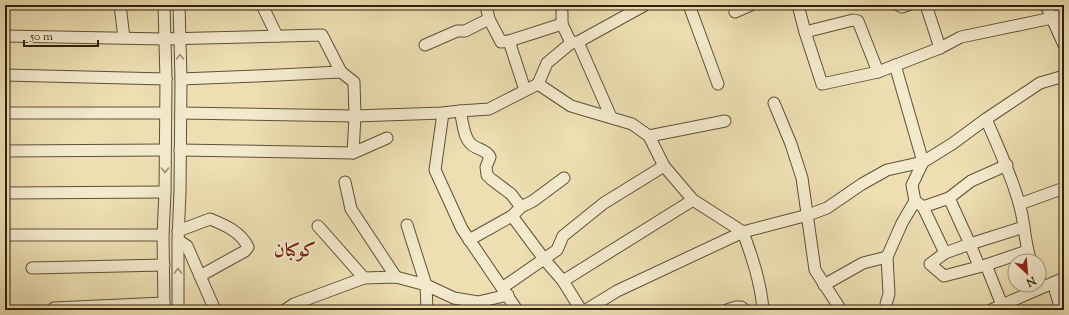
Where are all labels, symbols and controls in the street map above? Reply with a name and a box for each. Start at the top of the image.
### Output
scale bar [24,22,98,48]
text: 50 m [29,28,53,46]
one-way arrow [176,54,185,60]
one-way arrow [161,167,169,173]
district label: كوكبان [274,238,316,265]
north arrow [1007,253,1047,293]
one-way arrow [174,268,182,274]
text: N [1023,272,1039,290]

